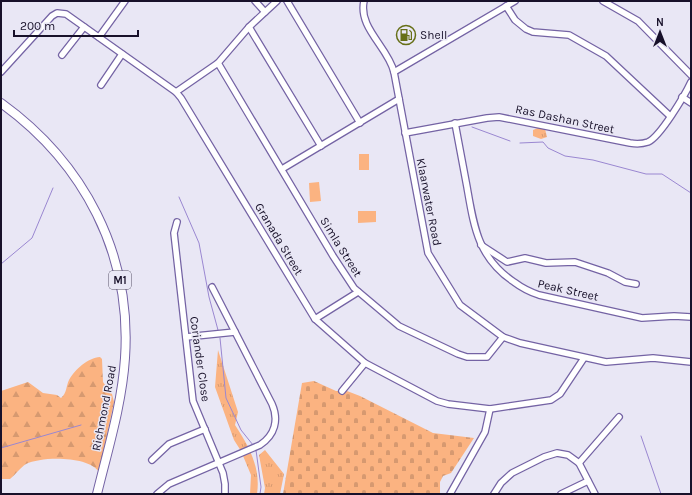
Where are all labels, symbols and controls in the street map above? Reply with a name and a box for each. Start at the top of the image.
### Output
scale bar [14,12,138,38]
north arrow [640,12,680,52]
text: N [656,16,664,29]
text: 200 m [20,19,55,33]
fuel station icon: Shell [395,24,417,46]
place label: Shell [420,28,447,42]
street label: Ras Dashan Street [514,102,616,136]
street label: Klaarwater Road [414,157,444,247]
street label: Granada Street [252,200,306,278]
street label: Simla Street [317,215,365,280]
road number: M1 [109,271,131,289]
street label: Peak Street [536,276,600,304]
street label: Coriander Close [187,315,213,403]
street label: Richmond Road [89,364,119,452]

